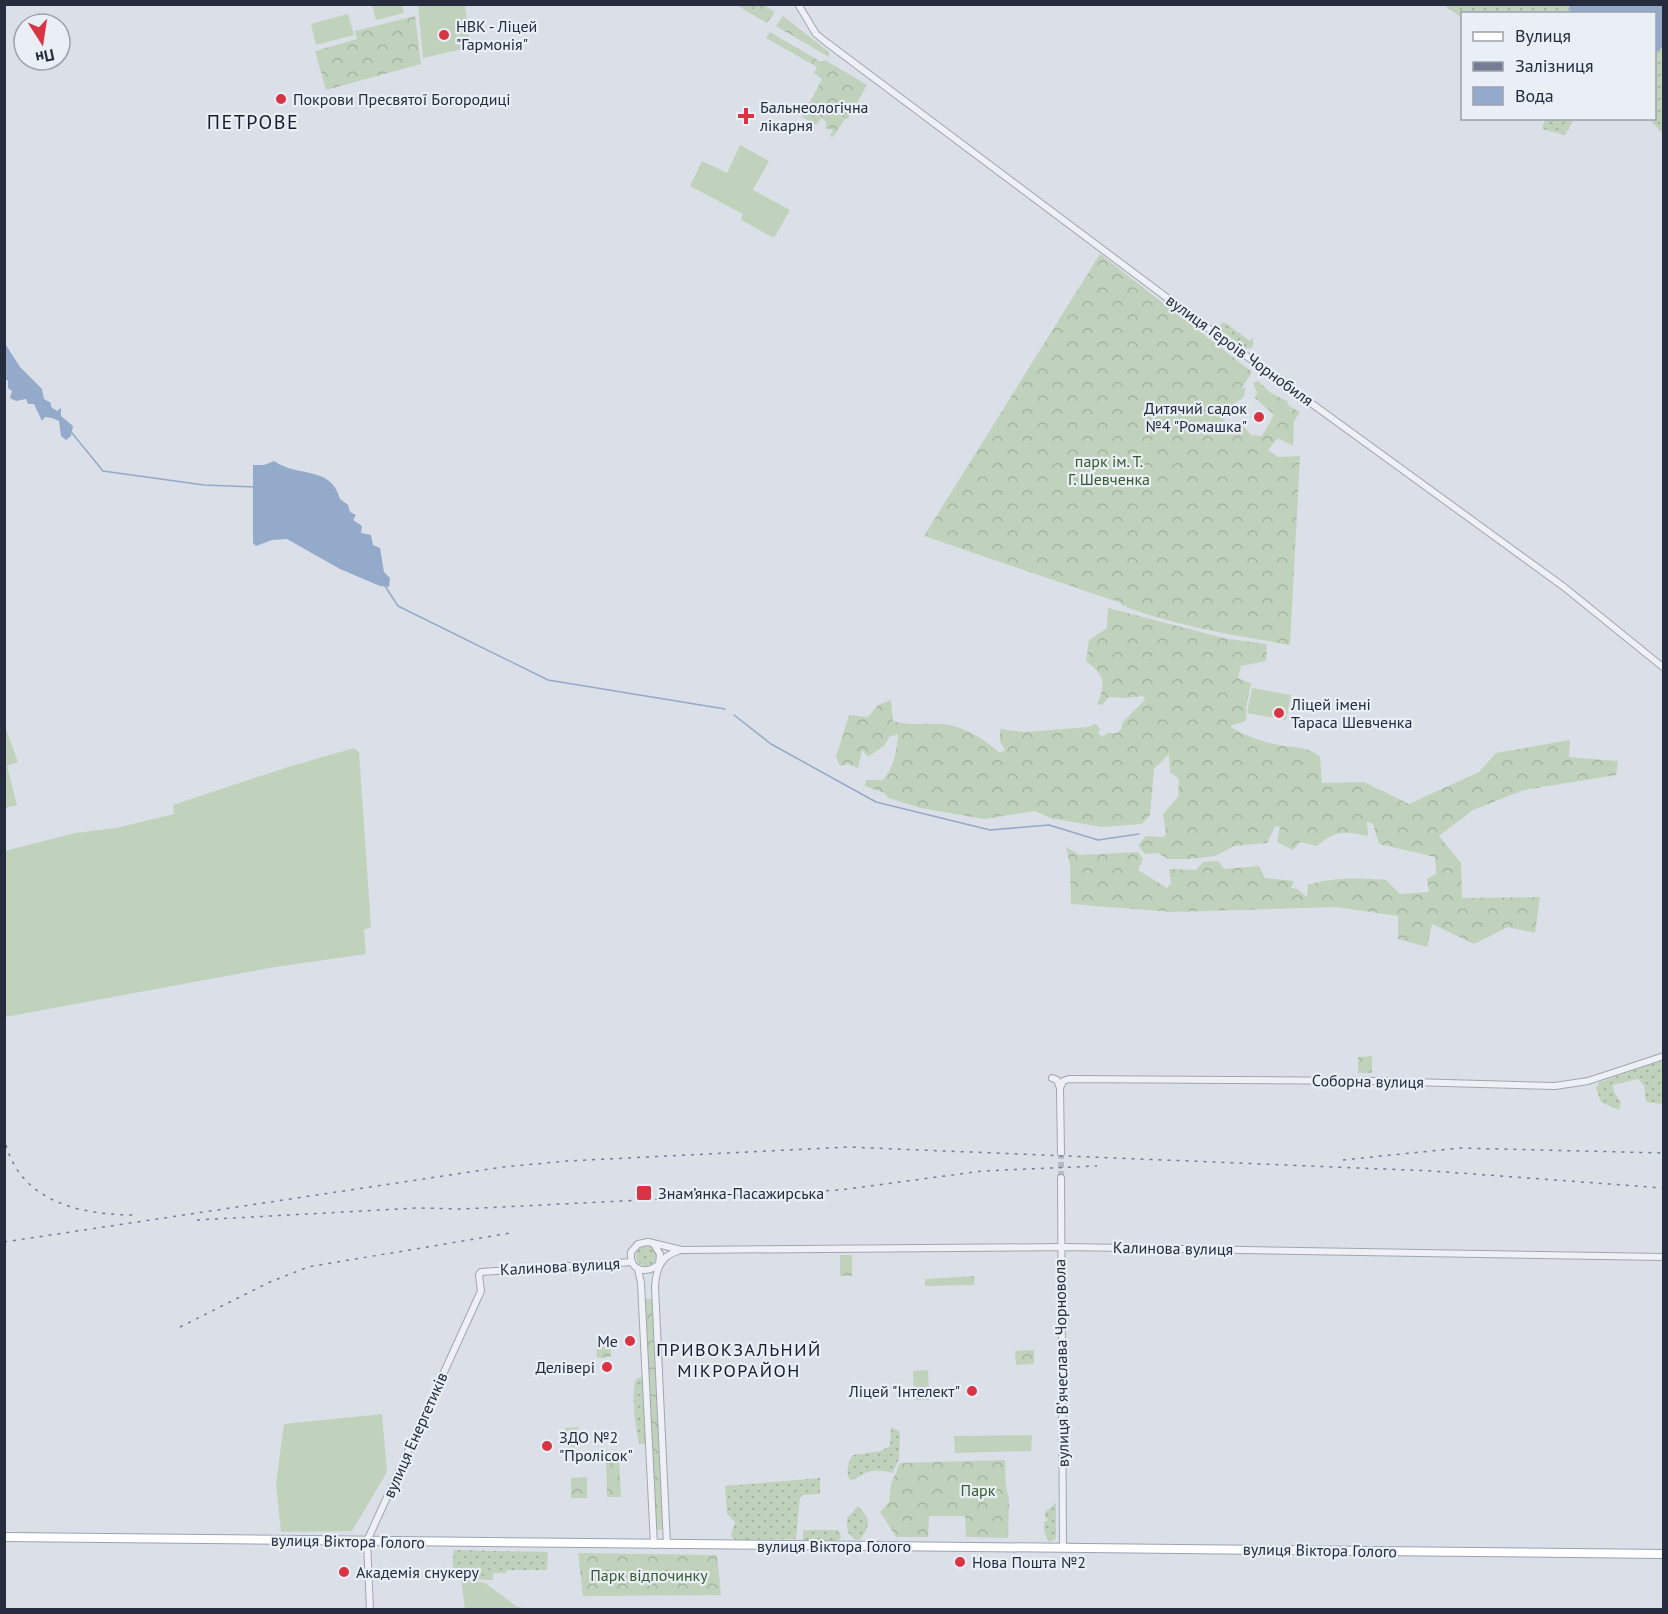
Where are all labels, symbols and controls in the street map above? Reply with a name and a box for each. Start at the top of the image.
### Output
north arrow [12,12,72,72]
legend [1461,12,1656,120]
place label: НВК - Ліцей "Гармонія" [456,16,537,54]
text: Вулиця [1515,24,1571,47]
marker: НВК - Ліцей "Гармонія" [437,28,451,42]
text: Пн [34,45,56,68]
text: Залізниця [1515,54,1593,77]
text: Вода [1515,84,1554,107]
place label: Покрови Пресвятої Богородиці [293,89,511,109]
marker: Покрови Пресвятої Богородиці [274,92,288,106]
place label: Бальнеологічна лікарня [759,97,869,135]
marker: Бальнеологічна лікарня [737,107,755,125]
district label: ПЕТРОВЕ [207,109,299,135]
street label: вулиця Героїв Чорнобиля [1162,290,1318,410]
place label: Дитячий садок №4 "Ромашка" [1144,398,1247,436]
marker: Дитячий садок №4 "Ромашка" [1252,410,1266,424]
park label: парк ім. Т. Г. Шевченка [1068,451,1150,489]
place label: Ліцей імені Тараса Шевченка [1290,694,1412,732]
marker: Ліцей імені Тараса Шевченка [1272,706,1286,720]
street label: Соборна вулиця [1312,1070,1424,1092]
place label: Знам’янка-Пасажирська [658,1183,824,1203]
marker: Знам’янка-Пасажирська [635,1184,653,1202]
street label: Калинова вулиця [1113,1237,1233,1259]
street label: Калинова вулиця [499,1253,621,1279]
street label: вулиця Вʼячеслава Чорновола [1049,1259,1073,1467]
place label: Me [597,1331,618,1351]
marker: Me [623,1334,637,1348]
district label: ПРИВОКЗАЛЬНИЙ МІКРОРАЙОН [656,1338,822,1382]
place label: Делівері [535,1357,595,1377]
marker: Делівері [600,1360,614,1374]
street label: вулиця Енергетиків [378,1369,452,1501]
place label: Ліцей "Інтелект" [848,1381,960,1401]
marker: Ліцей "Інтелект" [965,1384,979,1398]
place label: ЗДО №2 "Пролісок" [559,1427,633,1465]
marker: ЗДО №2 "Пролісок" [540,1439,554,1453]
park label: Парк [961,1480,996,1500]
street label: вулиця Віктора Голого [271,1530,425,1552]
street label: вулиця Віктора Голого [757,1536,911,1556]
street label: вулиця Віктора Голого [1243,1539,1397,1561]
place label: Нова Пошта №2 [972,1552,1086,1572]
marker: Нова Пошта №2 [953,1555,967,1569]
place label: Академія снукеру [356,1562,480,1582]
marker: Академія снукеру [337,1565,351,1579]
park label: Парк відпочинку [590,1565,708,1585]

